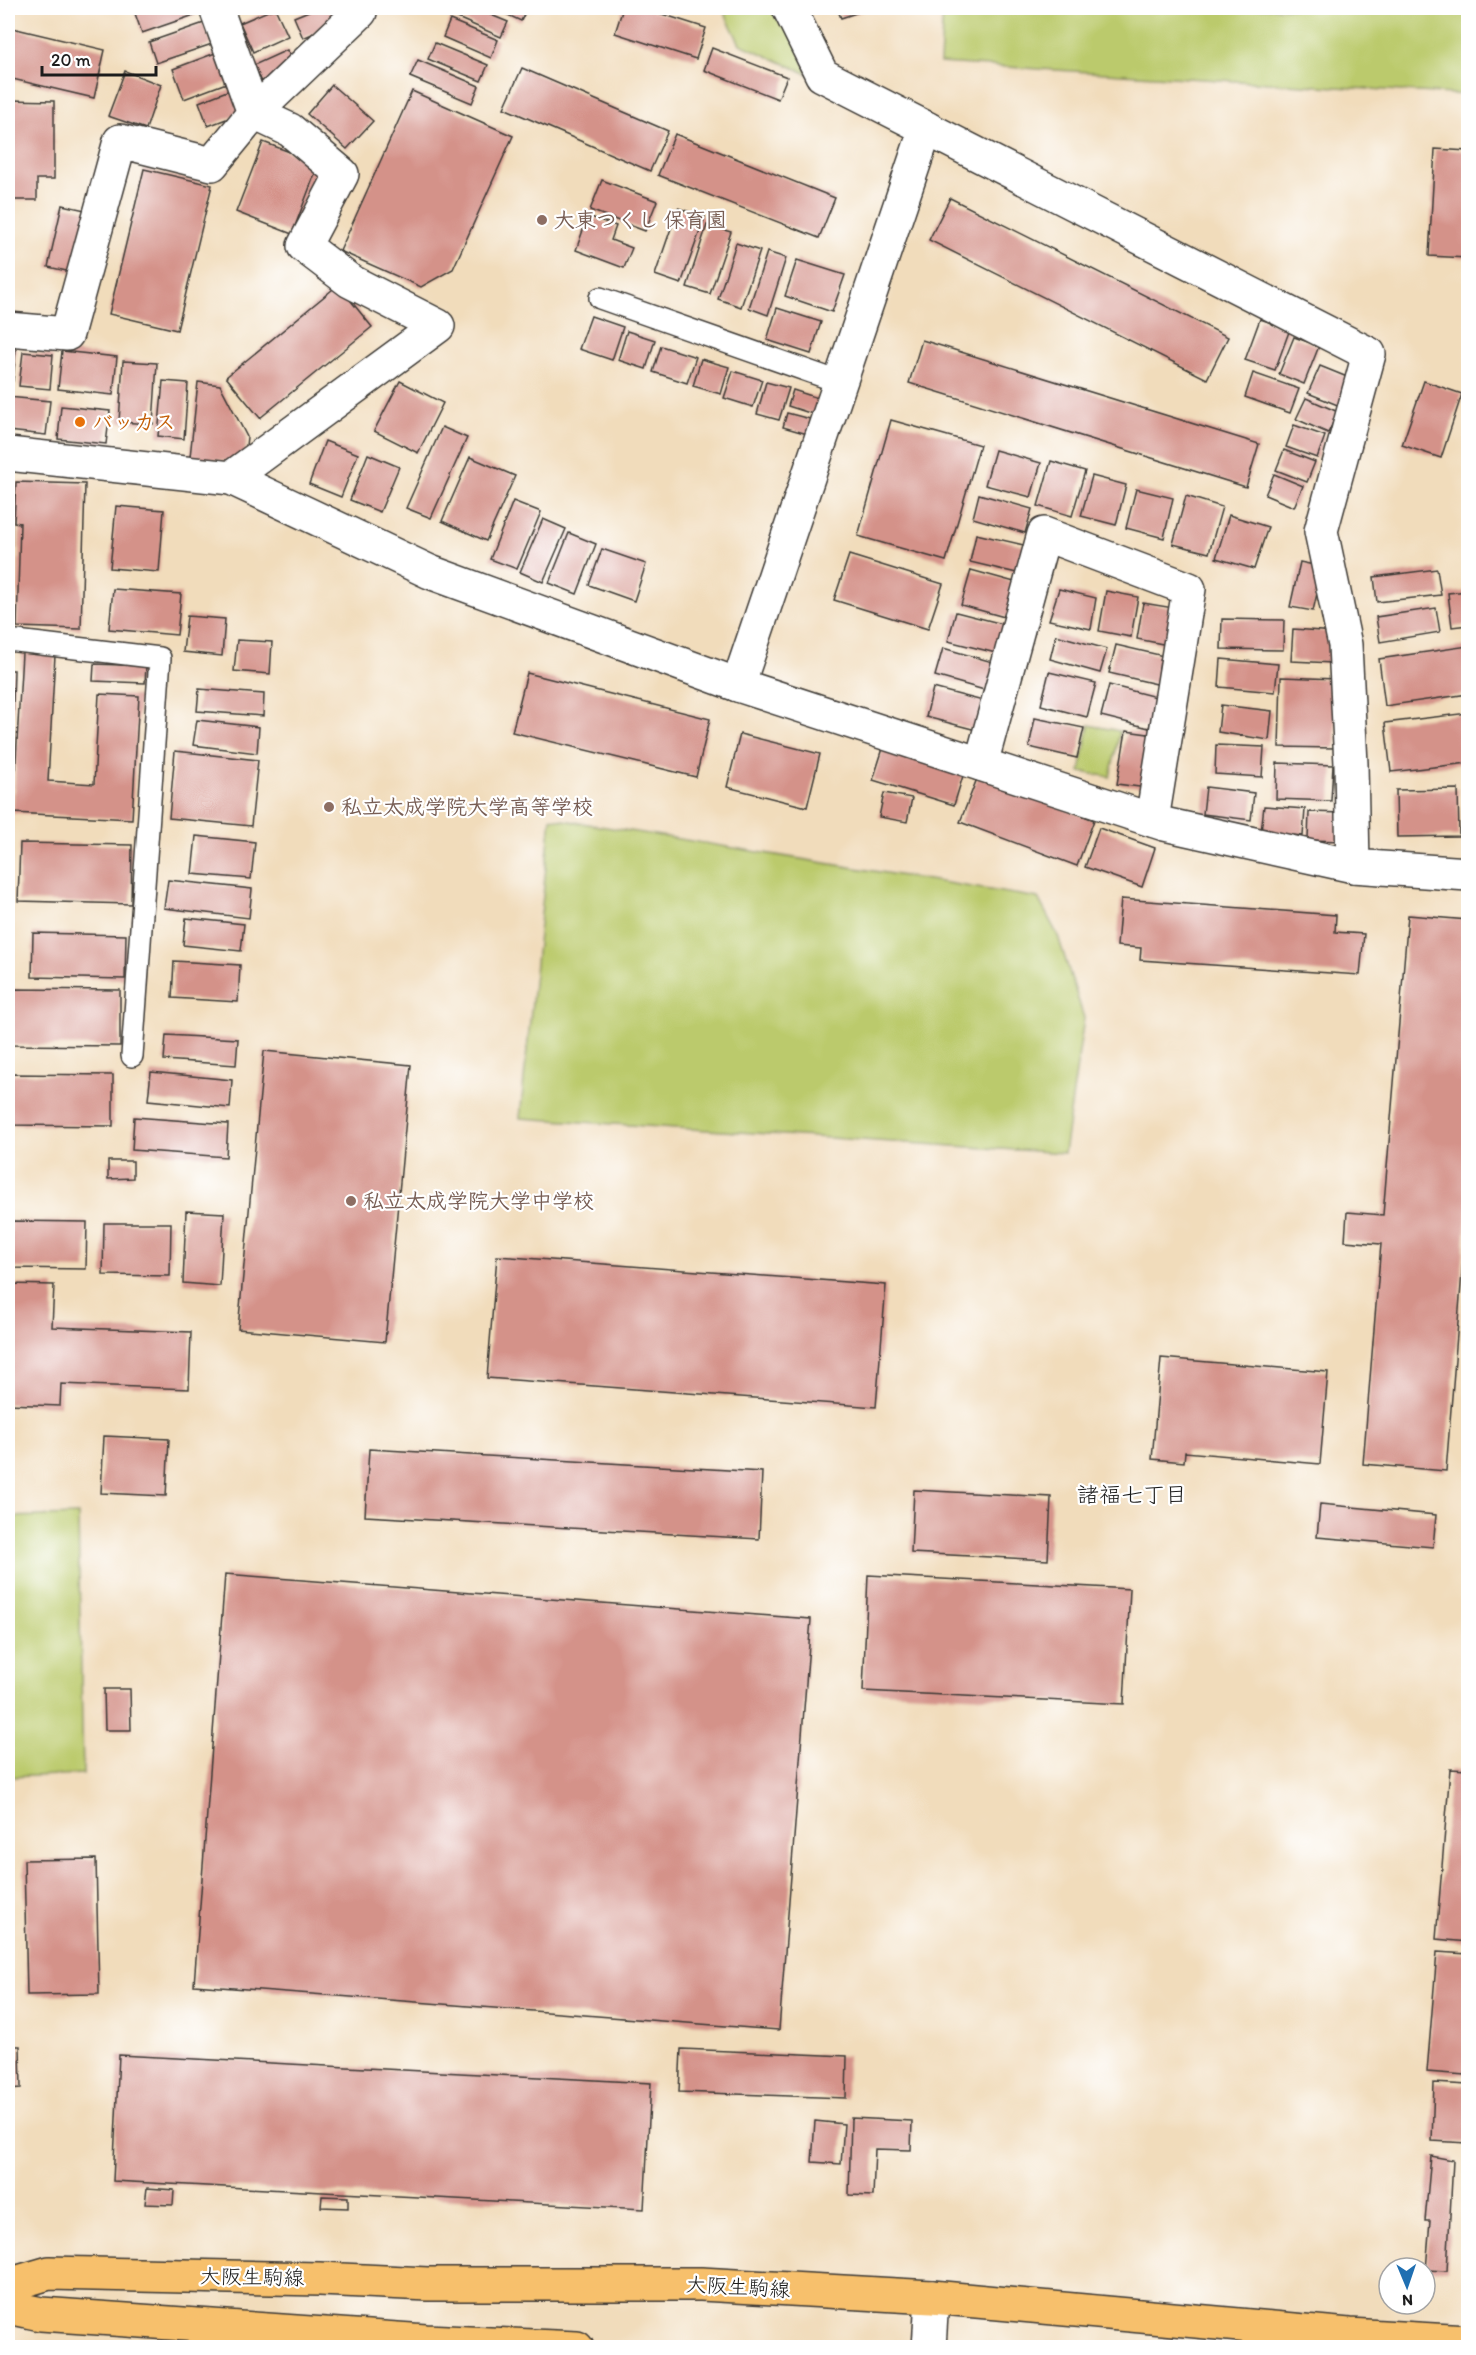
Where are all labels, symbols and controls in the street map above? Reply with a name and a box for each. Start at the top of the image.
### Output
scale bar [42,39,156,77]
text: 20 m [51,49,91,71]
place label: 大東つくし 保育園 [554,207,727,232]
marker: 大東つくし 保育園 [535,213,549,227]
place label: バッカス [92,409,176,434]
marker: バッカス [73,415,87,429]
place label: 私立太成学院大学高等学校 [341,794,593,819]
marker: 私立太成学院大学高等学校 [322,800,336,814]
place label: 私立太成学院大学中学校 [363,1188,594,1213]
marker: 私立太成学院大学中学校 [344,1194,358,1208]
district label: 諸福七丁目 [1077,1481,1187,1508]
north arrow [1377,2256,1437,2316]
street label: 大阪生駒線 [199,2263,305,2290]
street label: 大阪生駒線 [685,2271,791,2302]
text: N [1402,2291,1413,2310]

